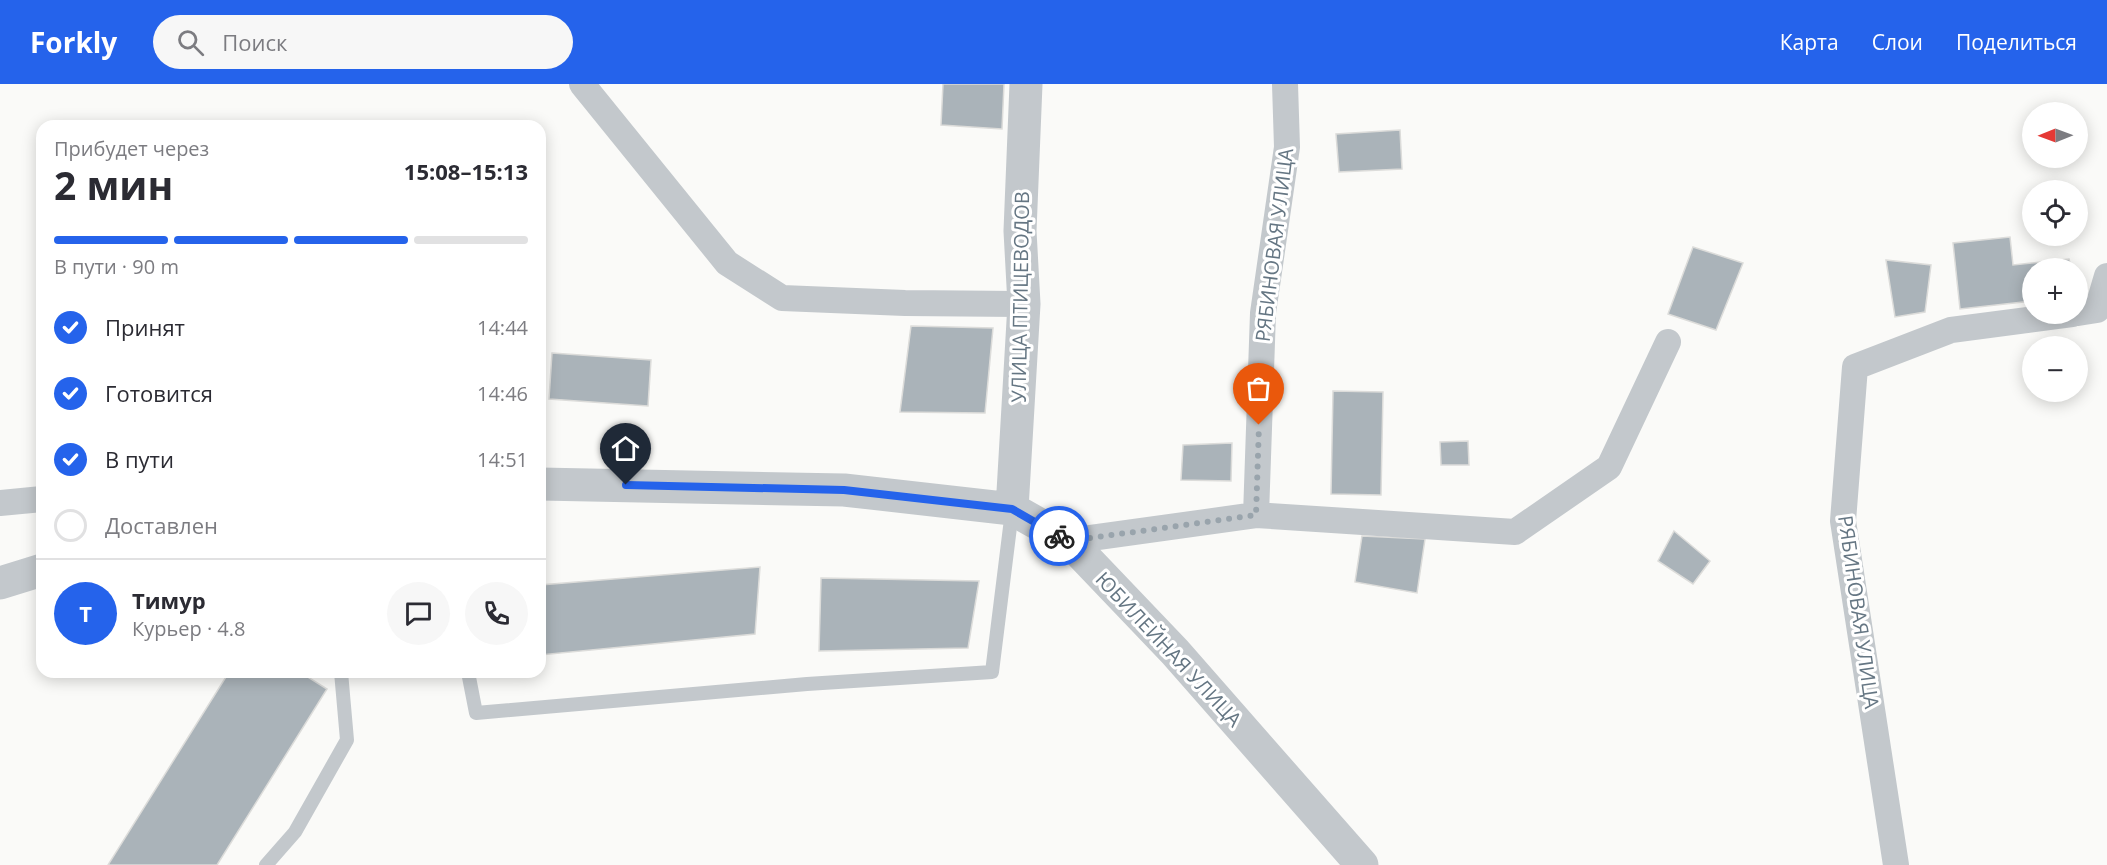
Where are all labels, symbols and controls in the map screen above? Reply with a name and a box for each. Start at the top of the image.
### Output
search box [153,15,573,69]
text: Forkly [30,23,117,61]
icon: search [174,26,207,59]
text: Поиск [222,27,287,57]
text: Карта [1780,28,1839,56]
text: Слои [1872,28,1923,56]
text: Поделиться [1956,28,2077,56]
north arrow [2022,102,2088,168]
map controls [2022,102,2088,402]
text: Прибудет через [54,135,209,162]
street label: РЯБИНОВАЯ УЛИЦА [1249,146,1299,343]
text: 15:08–15:13 [404,156,528,186]
text: 2 мин [54,158,173,211]
button: locate [2022,180,2088,246]
street label: УЛИЦА ПТИЦЕВОДОВ [1005,191,1035,403]
text: В пути · 90 m [54,253,179,280]
button: + [2022,258,2088,324]
icon: check [54,311,87,344]
text: Принят [105,312,185,342]
text: 14:44 [477,314,528,341]
button: − [2022,336,2088,402]
pin [1233,363,1284,425]
icon: bag [1242,372,1275,405]
icon: check [54,377,87,410]
text: Готовится [105,378,213,408]
text: 14:46 [477,380,528,407]
pin [600,423,651,485]
icon: home [609,432,642,465]
icon: check [54,443,87,476]
text: В пути [105,444,174,474]
text: 14:51 [477,446,528,473]
courier [1029,506,1089,566]
text: Доставлен [105,510,218,540]
street label: РЯБИНОВАЯ УЛИЦА [1832,514,1886,711]
icon: bike [1043,520,1076,553]
street label: ЮБИЛЕЙНАЯ УЛИЦА [1090,566,1248,733]
button: chat [387,582,450,645]
button: phone [465,582,528,645]
text: Тимур [132,585,206,615]
text: Т [79,598,92,628]
text: Курьер · 4.8 [132,615,246,642]

